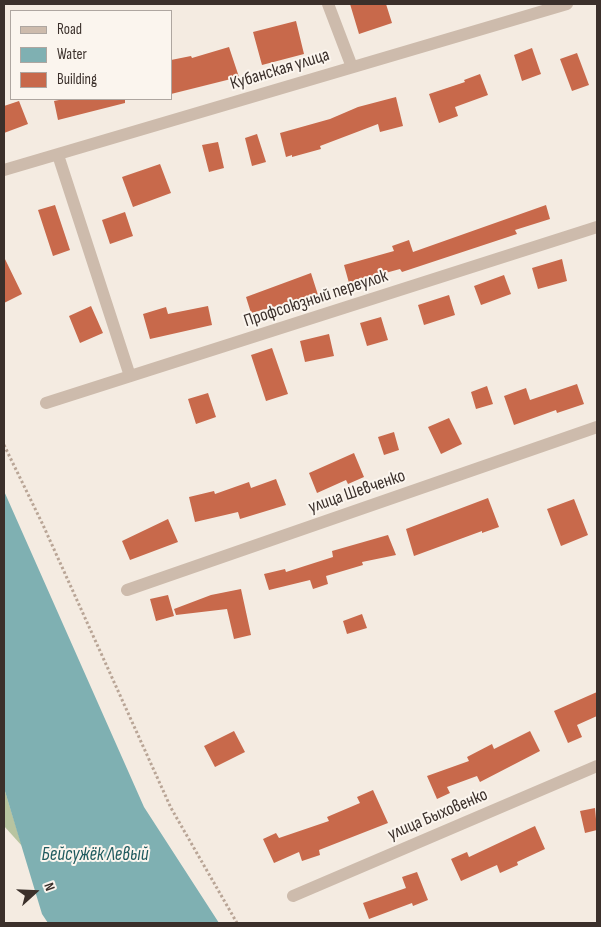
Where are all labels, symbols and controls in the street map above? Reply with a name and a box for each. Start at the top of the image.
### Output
legend [10,10,172,100]
text: Road [57,20,82,39]
text: Water [57,45,87,64]
street label: Кубанская улица [228,45,332,95]
text: Building [57,70,97,89]
street label: Профсоюзный переулок [241,266,391,332]
street label: улица Шевченко [306,465,408,519]
street label: улица Быховенко [385,784,491,846]
water label: Бейсужёк Левый [42,844,148,866]
north arrow [10,867,60,917]
text: N [40,880,59,893]

